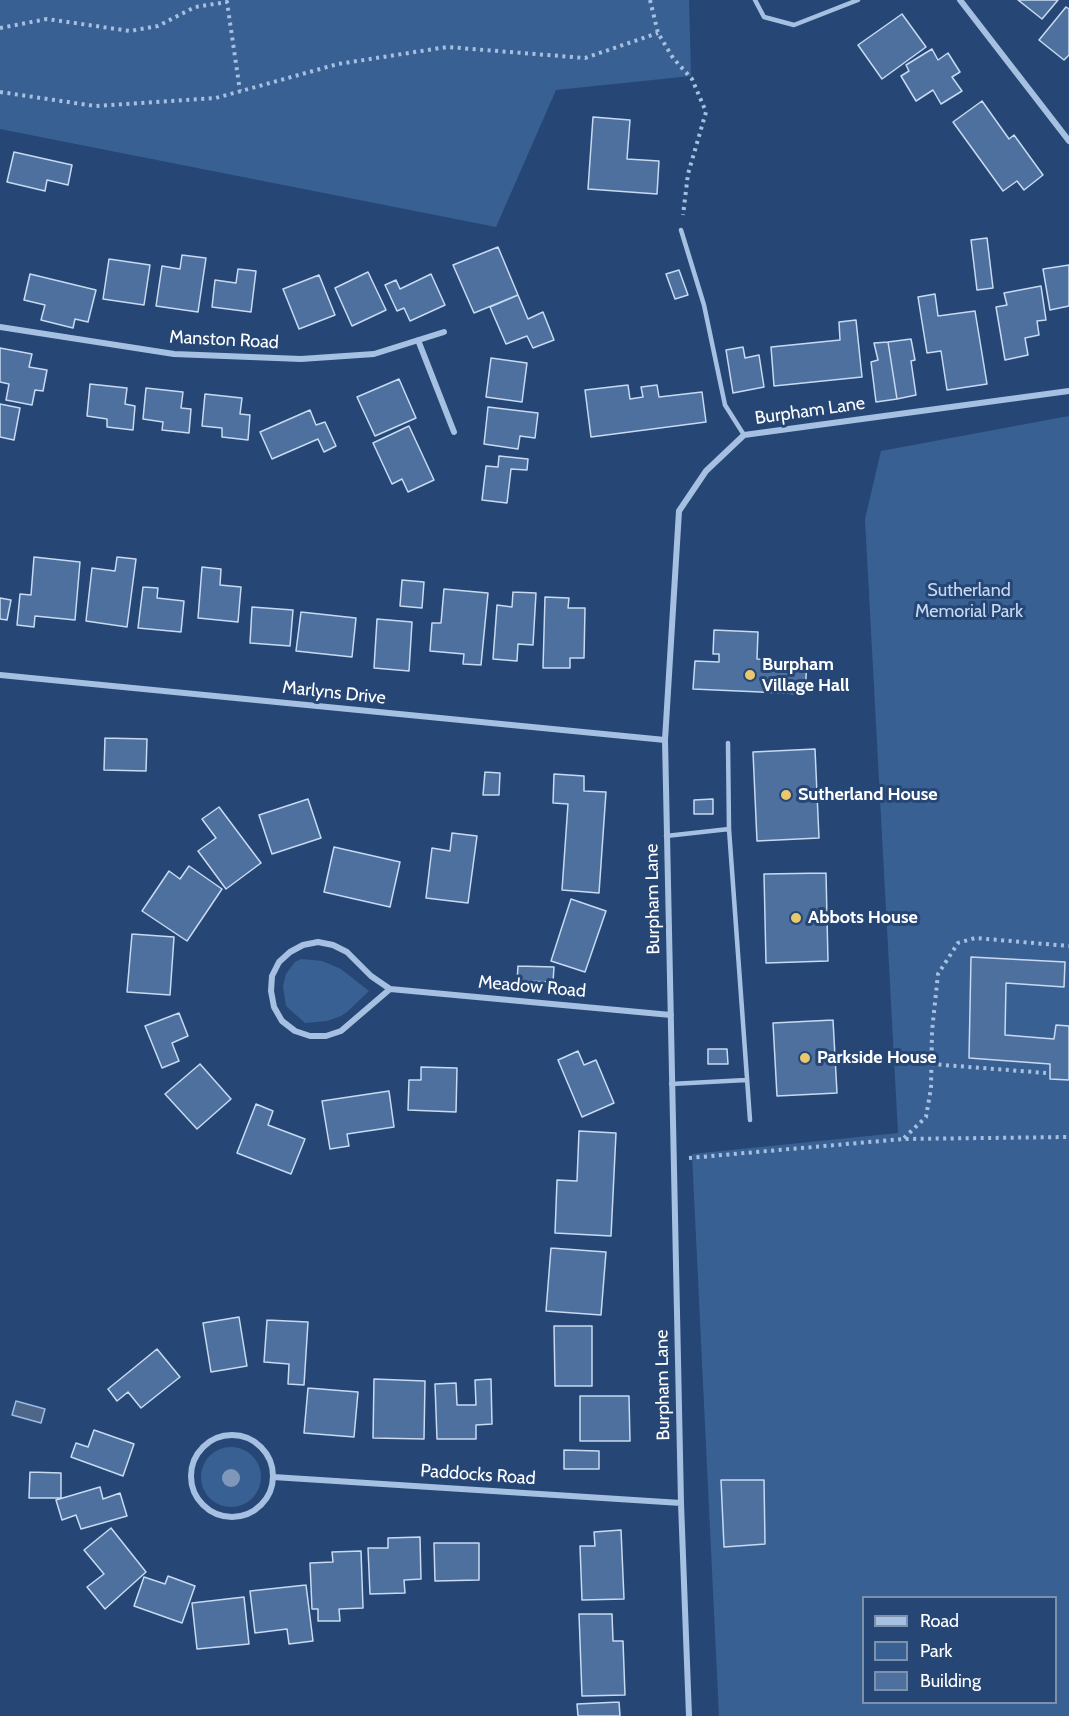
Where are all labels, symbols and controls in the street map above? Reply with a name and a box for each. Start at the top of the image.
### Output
street label: Manston Road [169,326,279,354]
street label: Burpham Lane [754,393,866,429]
park label: Sutherland Memorial Park [915,580,1023,622]
place label: Burpham Village Hall [762,654,849,696]
marker: Burpham Village Hall [743,668,757,682]
street label: Marlyns Drive [281,677,387,709]
place label: Sutherland House [798,784,938,806]
marker: Sutherland House [779,788,793,802]
street label: Burpham Lane [641,843,665,955]
place label: Abbots House [808,907,918,929]
marker: Abbots House [789,911,803,925]
street label: Meadow Road [477,972,587,1002]
place label: Parkside House [817,1047,937,1069]
marker: Parkside House [798,1051,812,1065]
street label: Burpham Lane [651,1329,675,1441]
street label: Paddocks Road [420,1460,536,1490]
legend [862,1596,1057,1704]
text: Road [920,1610,959,1632]
text: Park [920,1640,952,1662]
text: Building [920,1670,981,1692]

